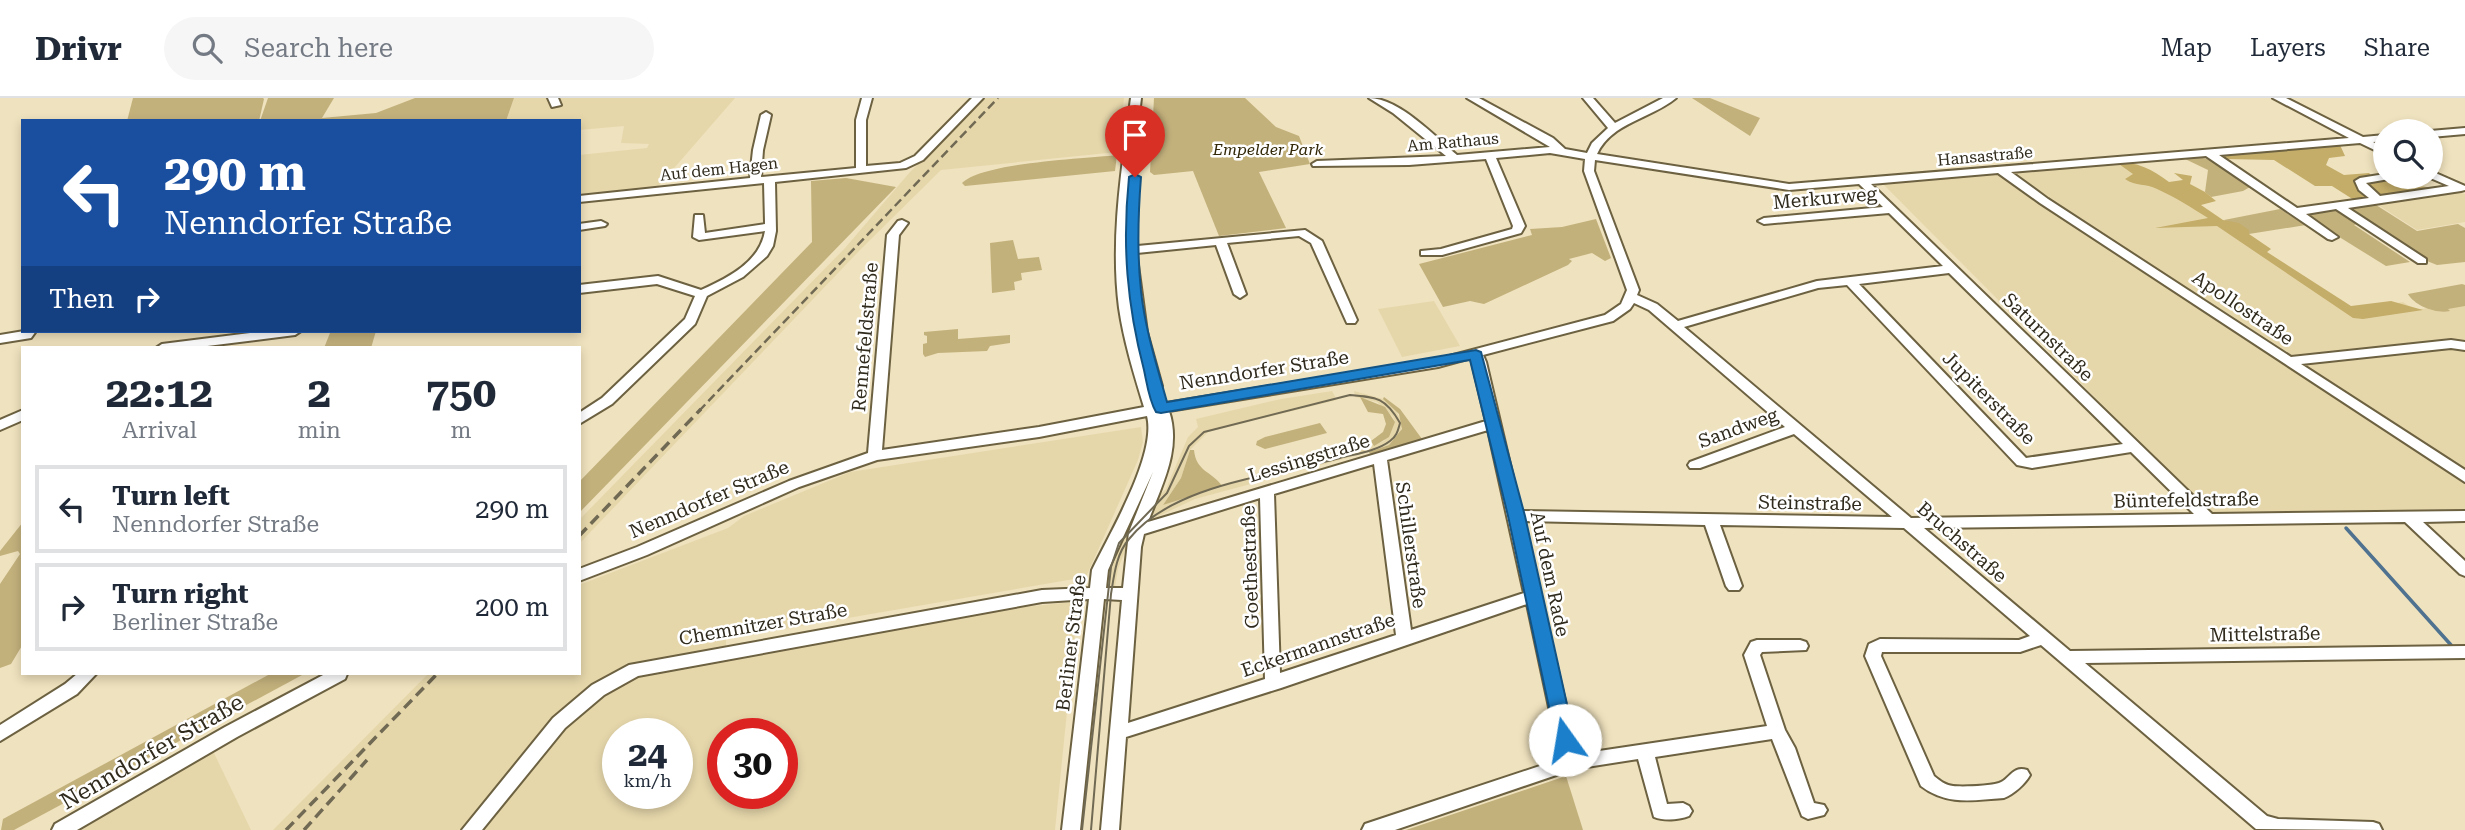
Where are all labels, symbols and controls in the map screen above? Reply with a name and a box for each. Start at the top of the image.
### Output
search box [164,17,654,80]
text: Drivr [35,29,122,68]
icon: search [188,29,226,67]
text: Search here [244,33,393,63]
text: Map [2161,34,2212,62]
text: Layers [2250,34,2326,62]
text: Share [2364,34,2430,62]
pin [1105,105,1165,177]
icon: arrive [1116,116,1154,154]
map controls [2373,119,2443,189]
button: search [2373,119,2443,189]
street label: Am Rathaus [1406,129,1500,155]
park label: Empelder Park [1212,140,1324,159]
street label: Hansastraße [1936,142,2034,170]
text: 290 m [164,145,306,202]
icon: left [49,147,140,238]
street label: Auf dem Hagen [659,153,779,185]
street label: Merkurweg [1772,182,1878,214]
text: Nenndorfer Straße [164,204,452,242]
street label: Rennefeldstraße [847,261,883,413]
street label: Apollostraße [2188,266,2298,350]
icon: right [128,280,166,318]
text: Then [49,284,114,314]
street label: Saturnstraße [1998,288,2098,386]
street label: Nenndorfer Straße [1178,345,1350,395]
street label: Jupiterstraße [1938,347,2040,449]
text: 22:12 [106,368,213,417]
text: 2 [308,368,331,417]
text: 750 [426,368,496,417]
street label: Sandweg [1695,403,1781,453]
text: Arrival [122,417,197,444]
text: min [298,417,341,444]
text: m [450,417,471,444]
street label: Lessingstraße [1246,429,1372,487]
street label: Nenndorfer Straße [626,455,792,543]
street label: Schillerstraße [1391,480,1431,610]
text: Turn left [112,481,230,511]
street label: Büntefeldstraße [2113,487,2259,513]
icon: left [53,490,91,528]
street label: Steinstraße [1758,491,1862,515]
text: 290 m [475,494,549,524]
street label: Bruchstraße [1912,497,2012,587]
street label: Goethestraße [1236,505,1264,629]
street label: Auf dem Rade [1525,509,1575,639]
text: Nenndorfer Straße [112,511,319,538]
street label: Berliner Straße [1051,573,1091,713]
text: Turn right [112,579,248,609]
icon: right [53,588,91,626]
text: 200 m [475,592,549,622]
street label: Chemnitzer Straße [677,598,849,650]
street label: Eckermannstraße [1238,608,1398,682]
text: Berliner Straße [112,609,278,636]
street label: Mittelstraße [2209,622,2321,646]
street label: Nenndorfer Straße [56,689,248,815]
position arrow [1528,703,1602,777]
speed limit sign: 30 [707,718,798,809]
text: 24 [628,734,667,775]
text: km/h [623,770,672,791]

